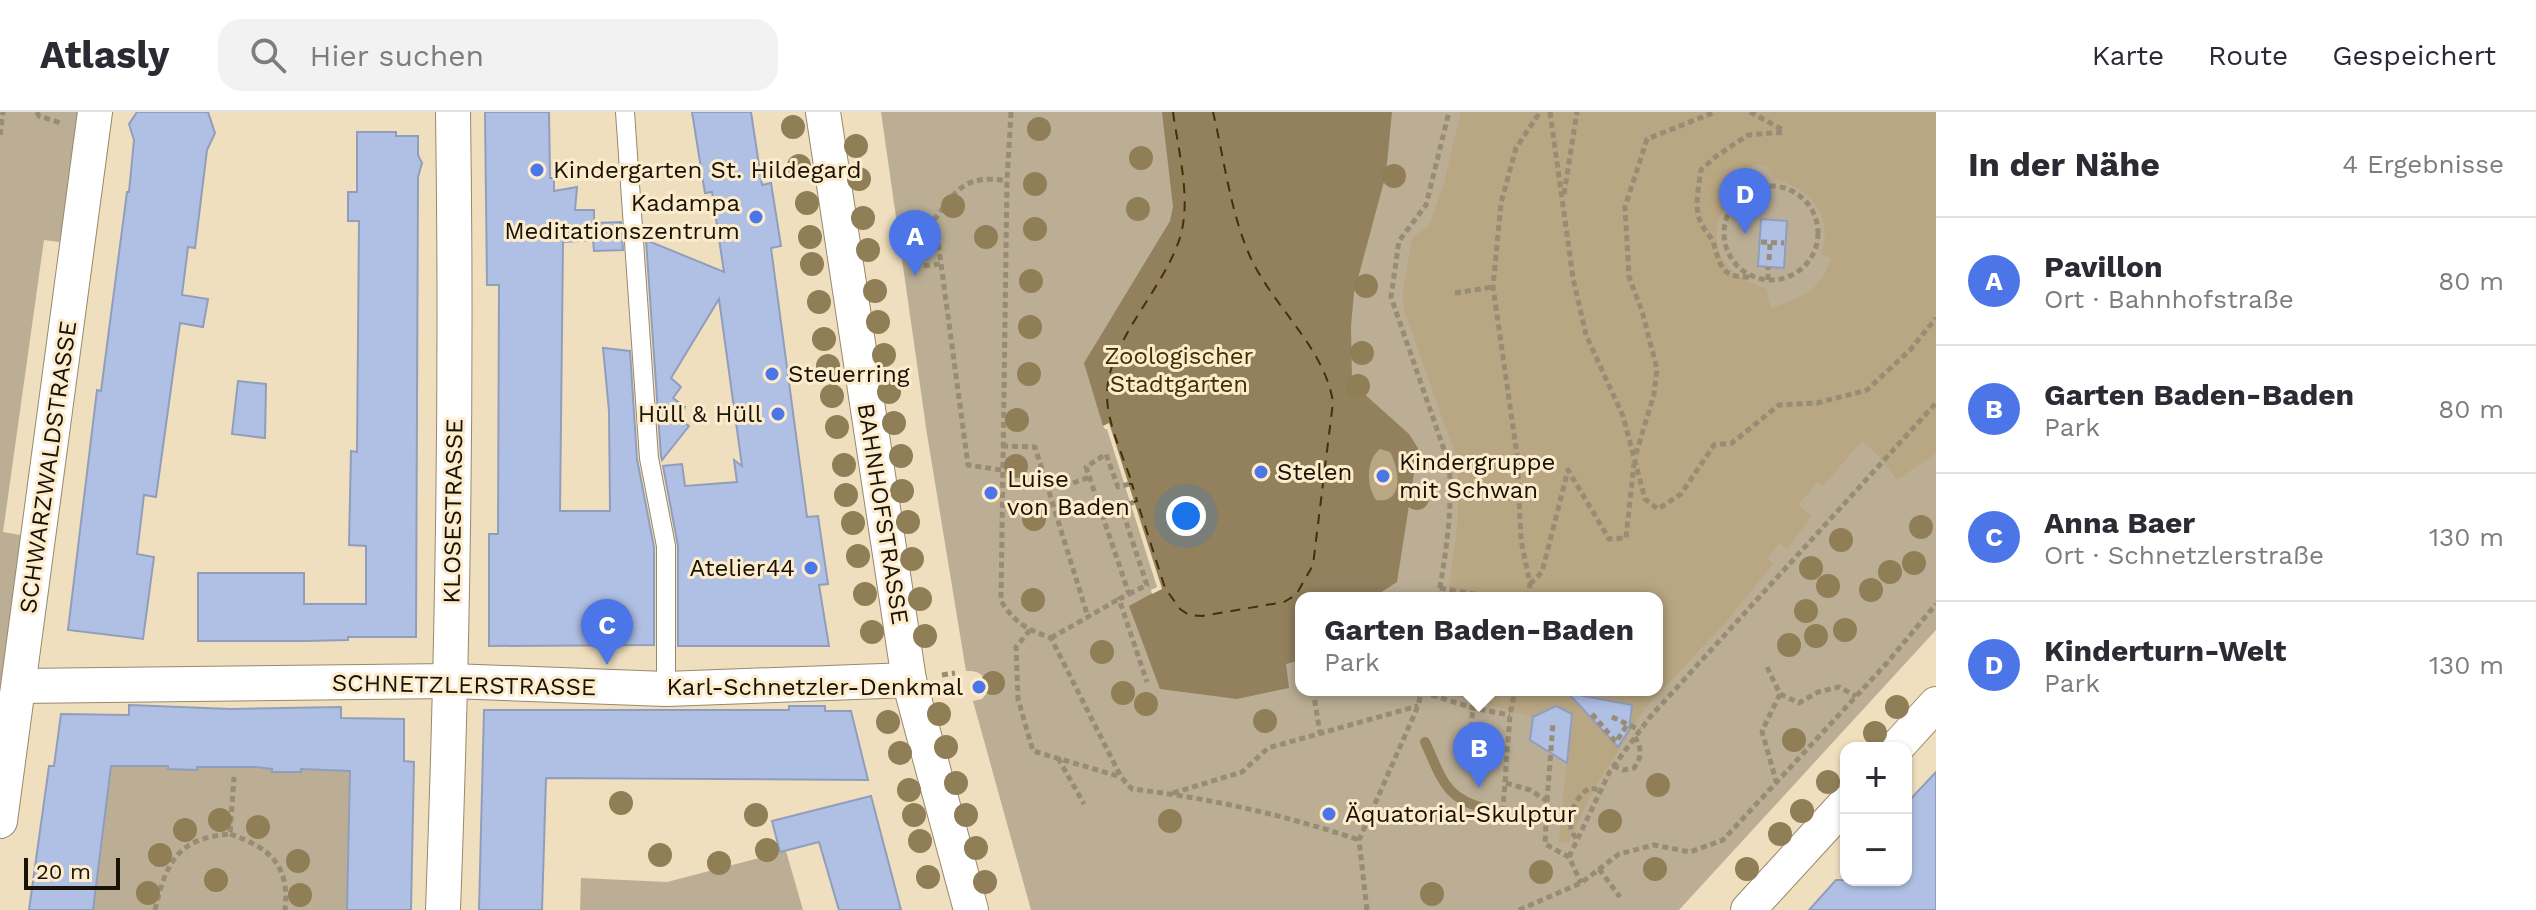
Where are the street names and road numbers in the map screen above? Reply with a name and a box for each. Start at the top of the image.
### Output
street label: SCHWARZWALDSTRASSE [14,319,82,615]
street label: BAHNHOFSTRASSE [852,401,914,627]
street label: KLOSESTRASSE [437,418,469,604]
street label: SCHNETZLERSTRASSE [332,669,596,701]

